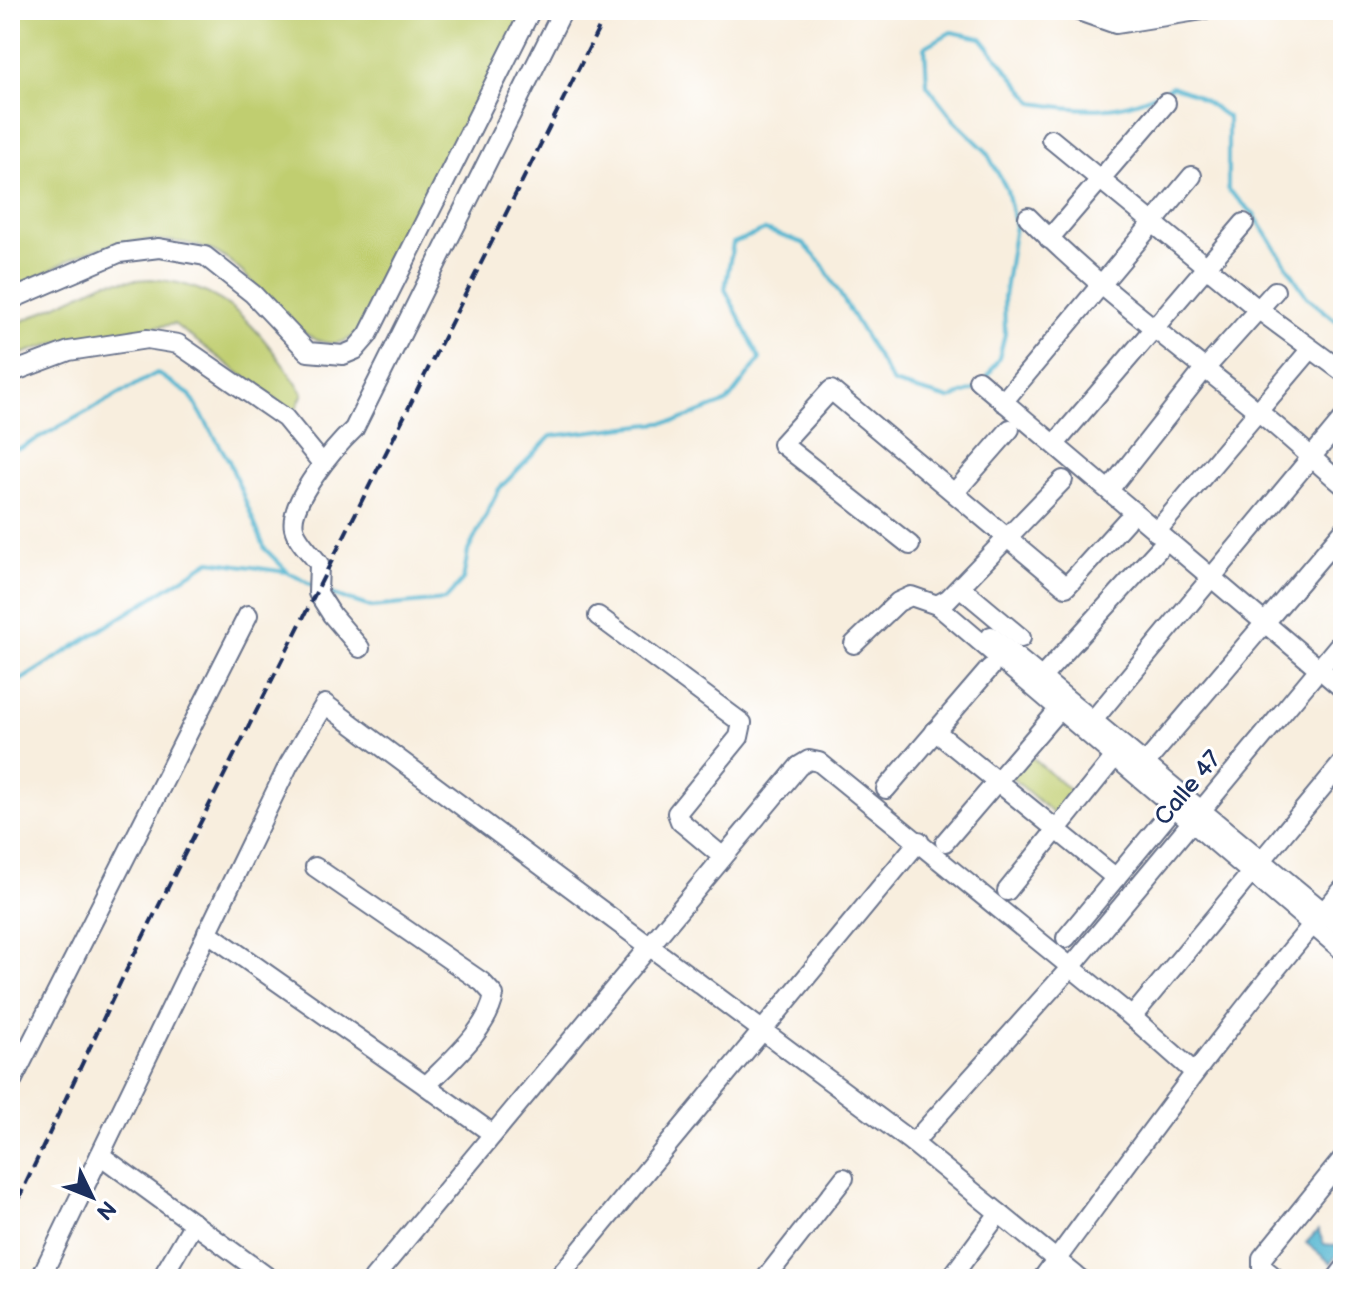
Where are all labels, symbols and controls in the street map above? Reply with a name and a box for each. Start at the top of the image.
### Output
street label: Calle 47 [1149,745,1228,831]
north arrow [52,1157,132,1237]
text: N [90,1194,121,1225]

